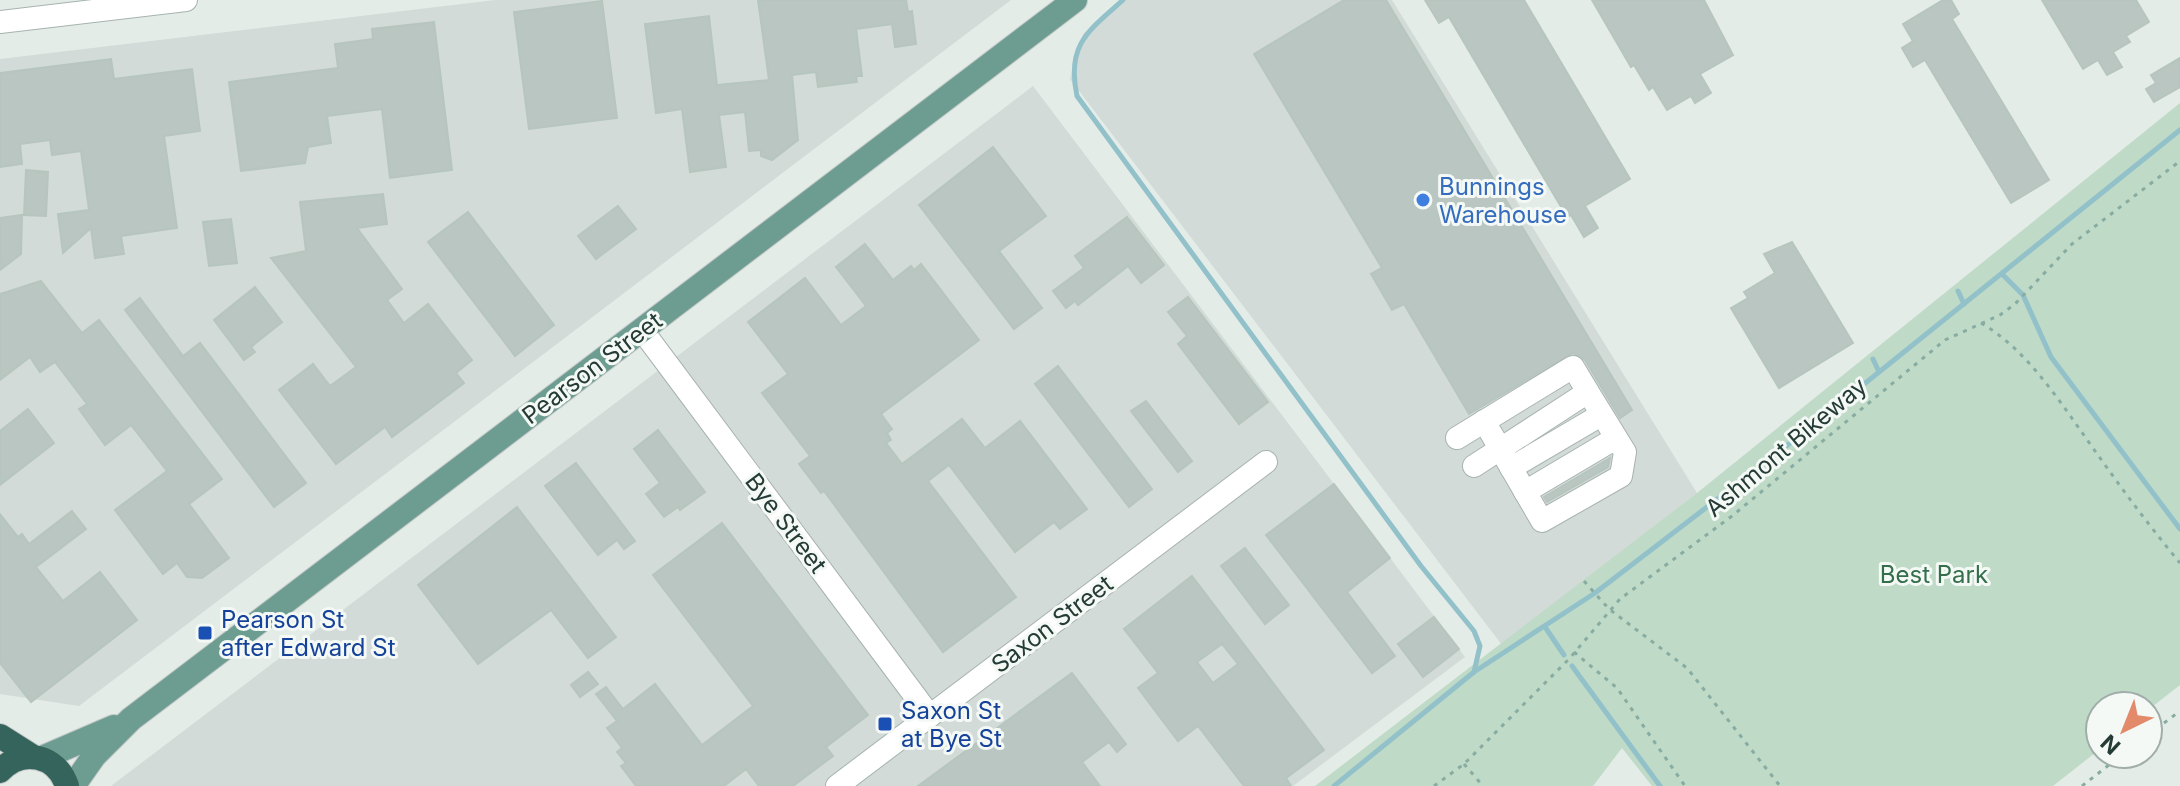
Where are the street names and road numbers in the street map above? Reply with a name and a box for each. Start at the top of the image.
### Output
street label: Pearson Street [516,306,668,430]
street label: Ashmont Bikeway [1699,371,1873,523]
street label: Bye Street [739,467,833,579]
street label: Saxon Street [986,569,1119,679]

